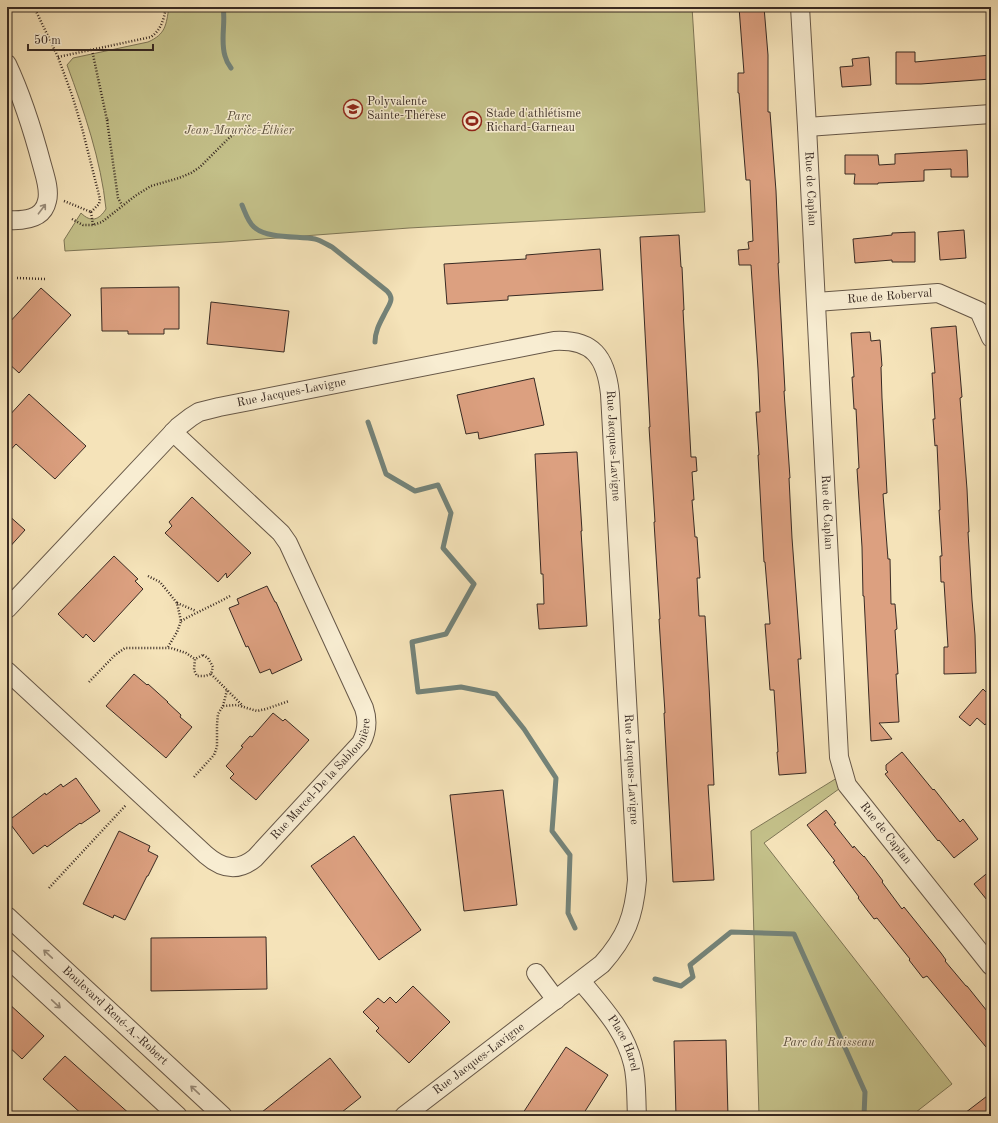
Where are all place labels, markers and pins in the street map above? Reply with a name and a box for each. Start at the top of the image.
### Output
place label: Polyvalente Sainte-Thérèse [367,96,447,122]
school or university icon: Polyvalente Sainte-Thérèse [342,98,364,120]
place label: Stade d'athlétisme Richard-Garneau [486,108,581,134]
sports icon: Stade d'athlétisme Richard-Garneau [461,110,483,132]

